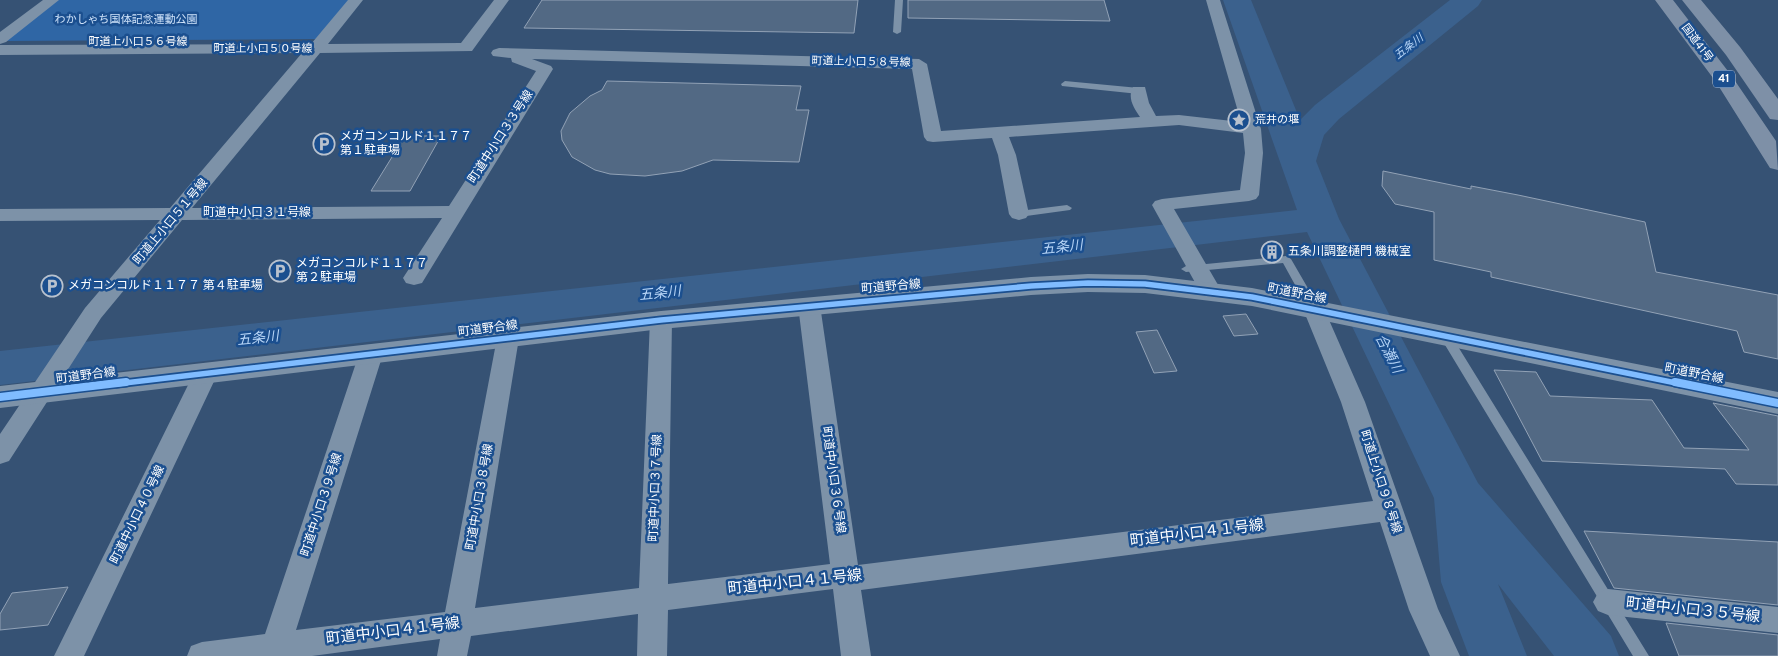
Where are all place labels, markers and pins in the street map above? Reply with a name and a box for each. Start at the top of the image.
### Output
place icon: 荒井の堰 [1227,108,1251,132]
place label: 荒井の堰 [1255,113,1299,127]
place label: メガコンコルド１１７７ 第１駐車場 [340,129,472,159]
parking icon: メガコンコルド１１７７ 第１駐車場 [312,132,336,156]
building icon: 五条川調整樋門 機械室 [1260,240,1284,264]
place label: 五条川調整樋門 機械室 [1288,244,1411,260]
place label: メガコンコルド１１７７ 第２駐車場 [296,256,428,286]
parking icon: メガコンコルド１１７７ 第２駐車場 [268,259,292,283]
parking icon: メガコンコルド１１７７ 第４駐車場 [40,274,64,298]
place label: メガコンコルド１１７７ 第４駐車場 [68,278,263,294]

